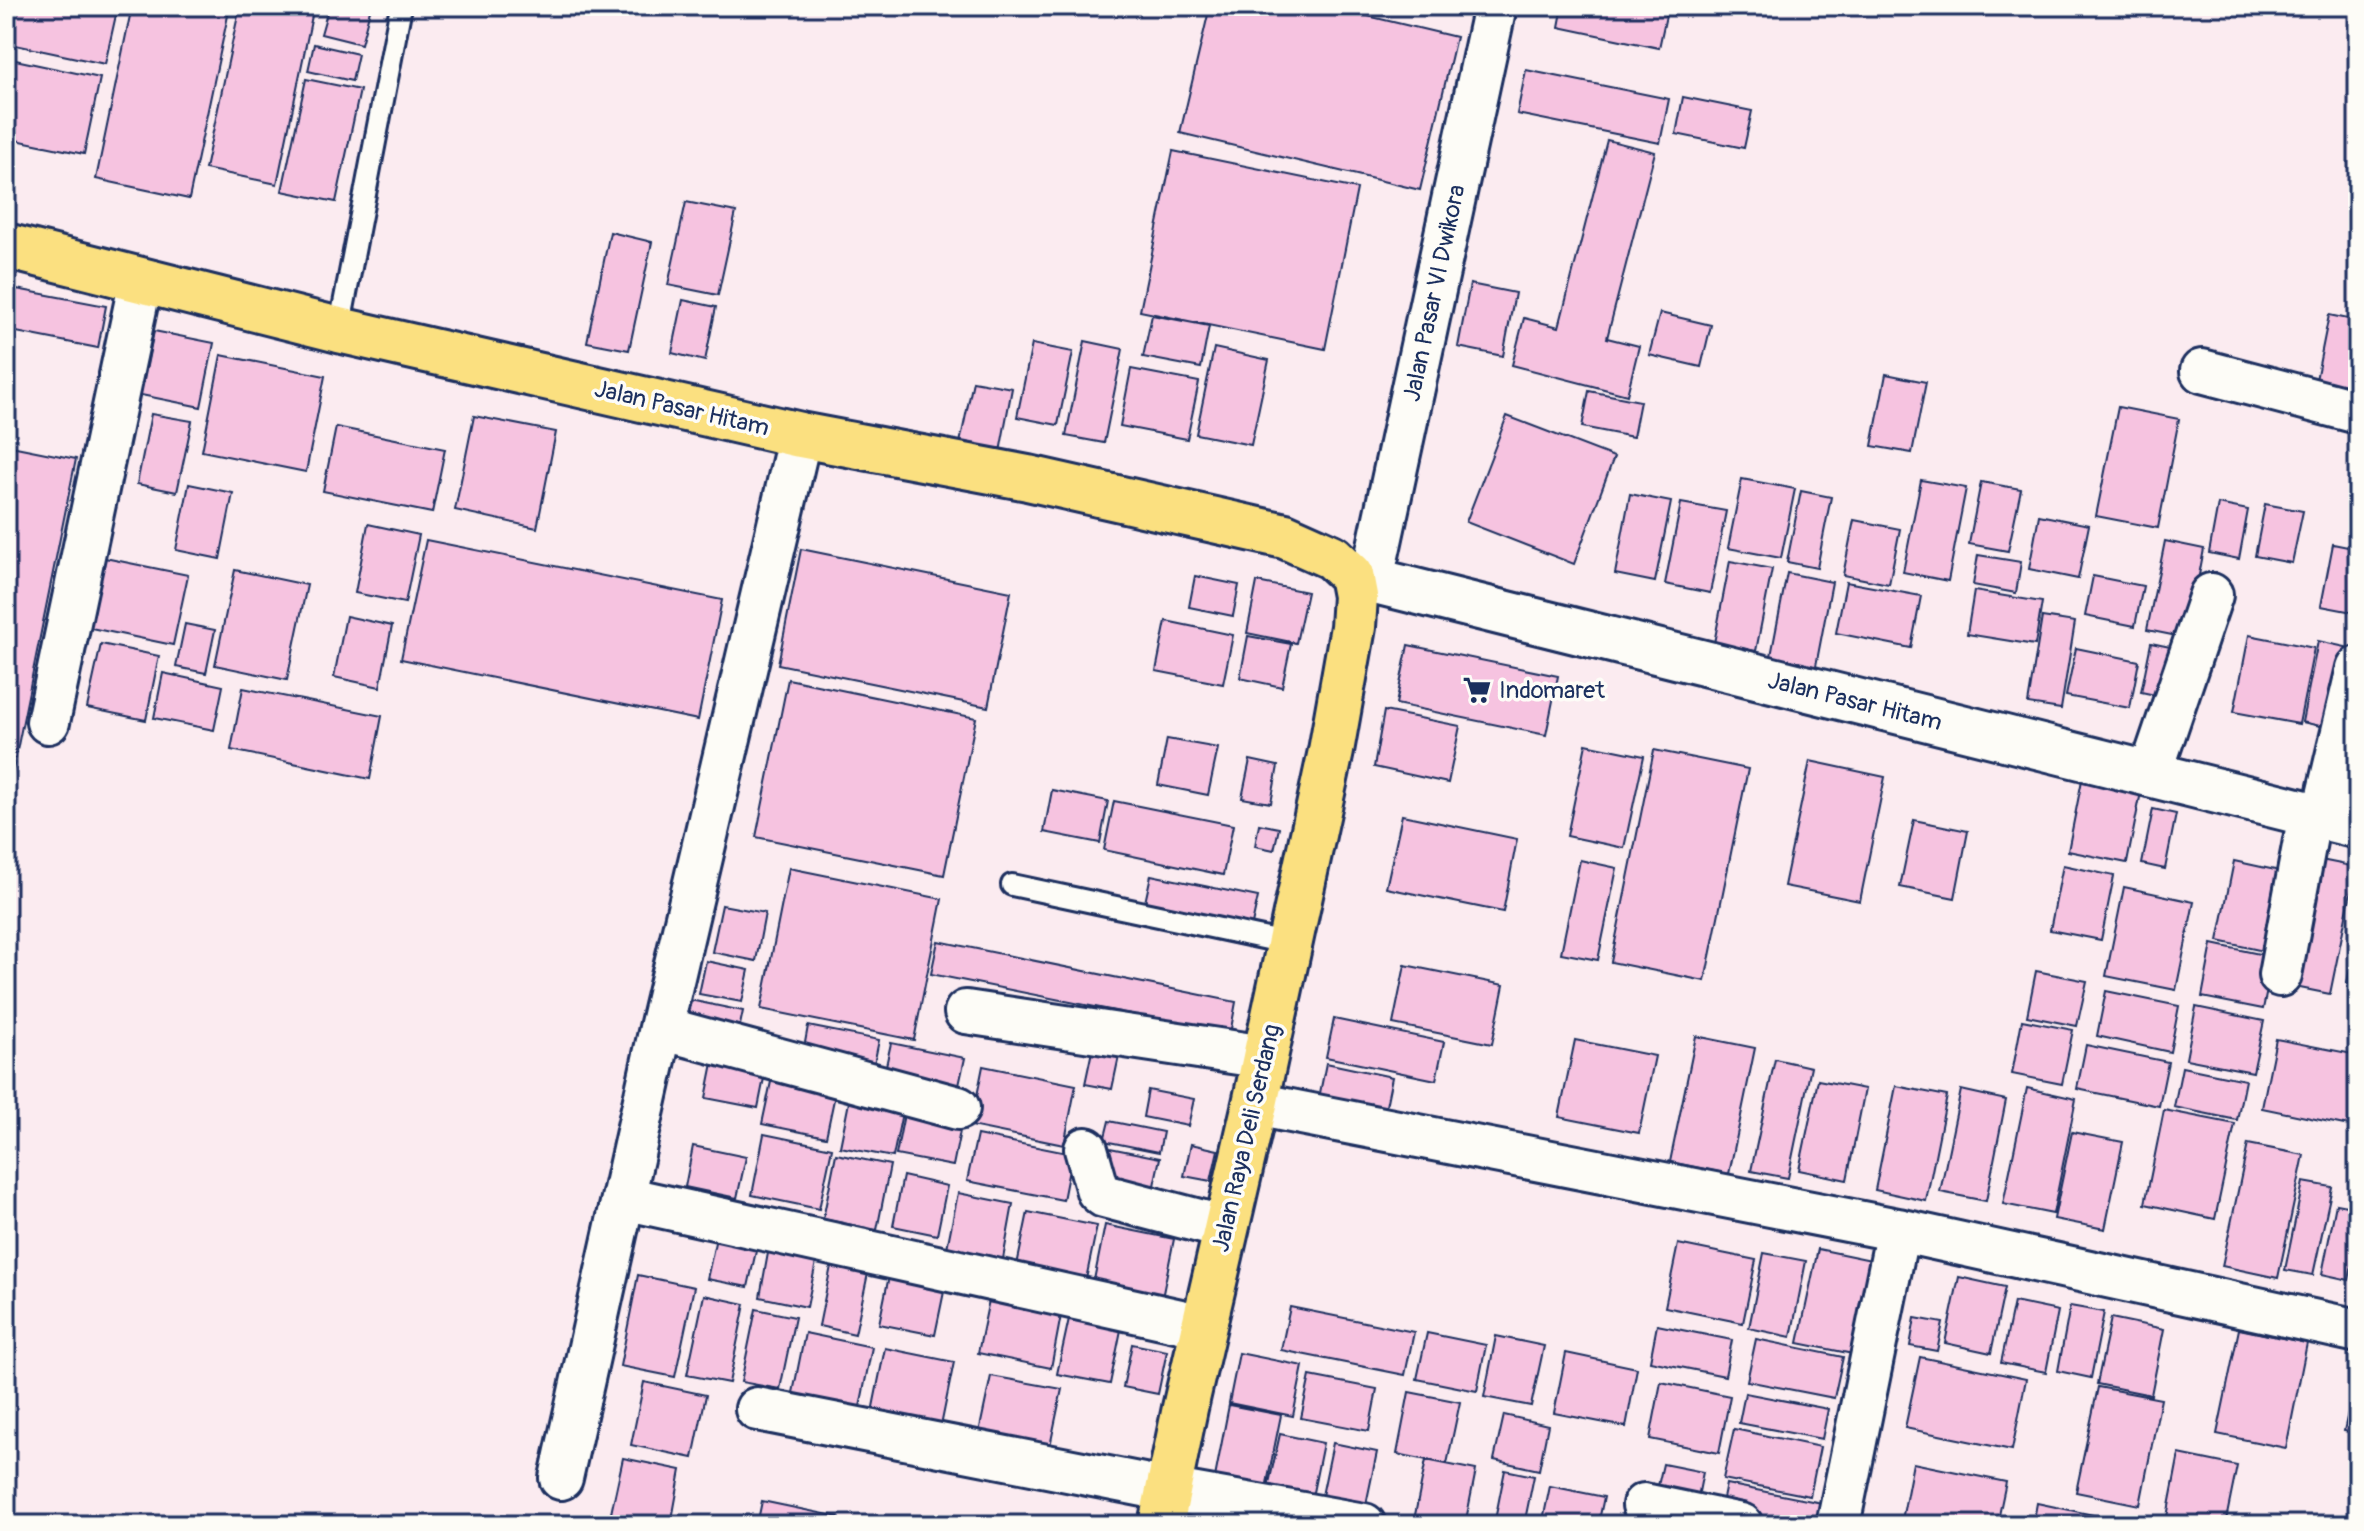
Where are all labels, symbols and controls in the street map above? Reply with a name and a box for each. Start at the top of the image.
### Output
street label: Jalan Pasar VI Dwikora [1397,182,1472,404]
street label: Jalan Pasar Hitam [592,374,772,443]
street label: Jalan Pasar Hitam [1765,666,1945,737]
supermarket icon: Indomaret [1462,675,1492,705]
place label: Indomaret [1499,676,1605,705]
street label: Jalan Raya Deli Serdang [1206,1021,1287,1255]

